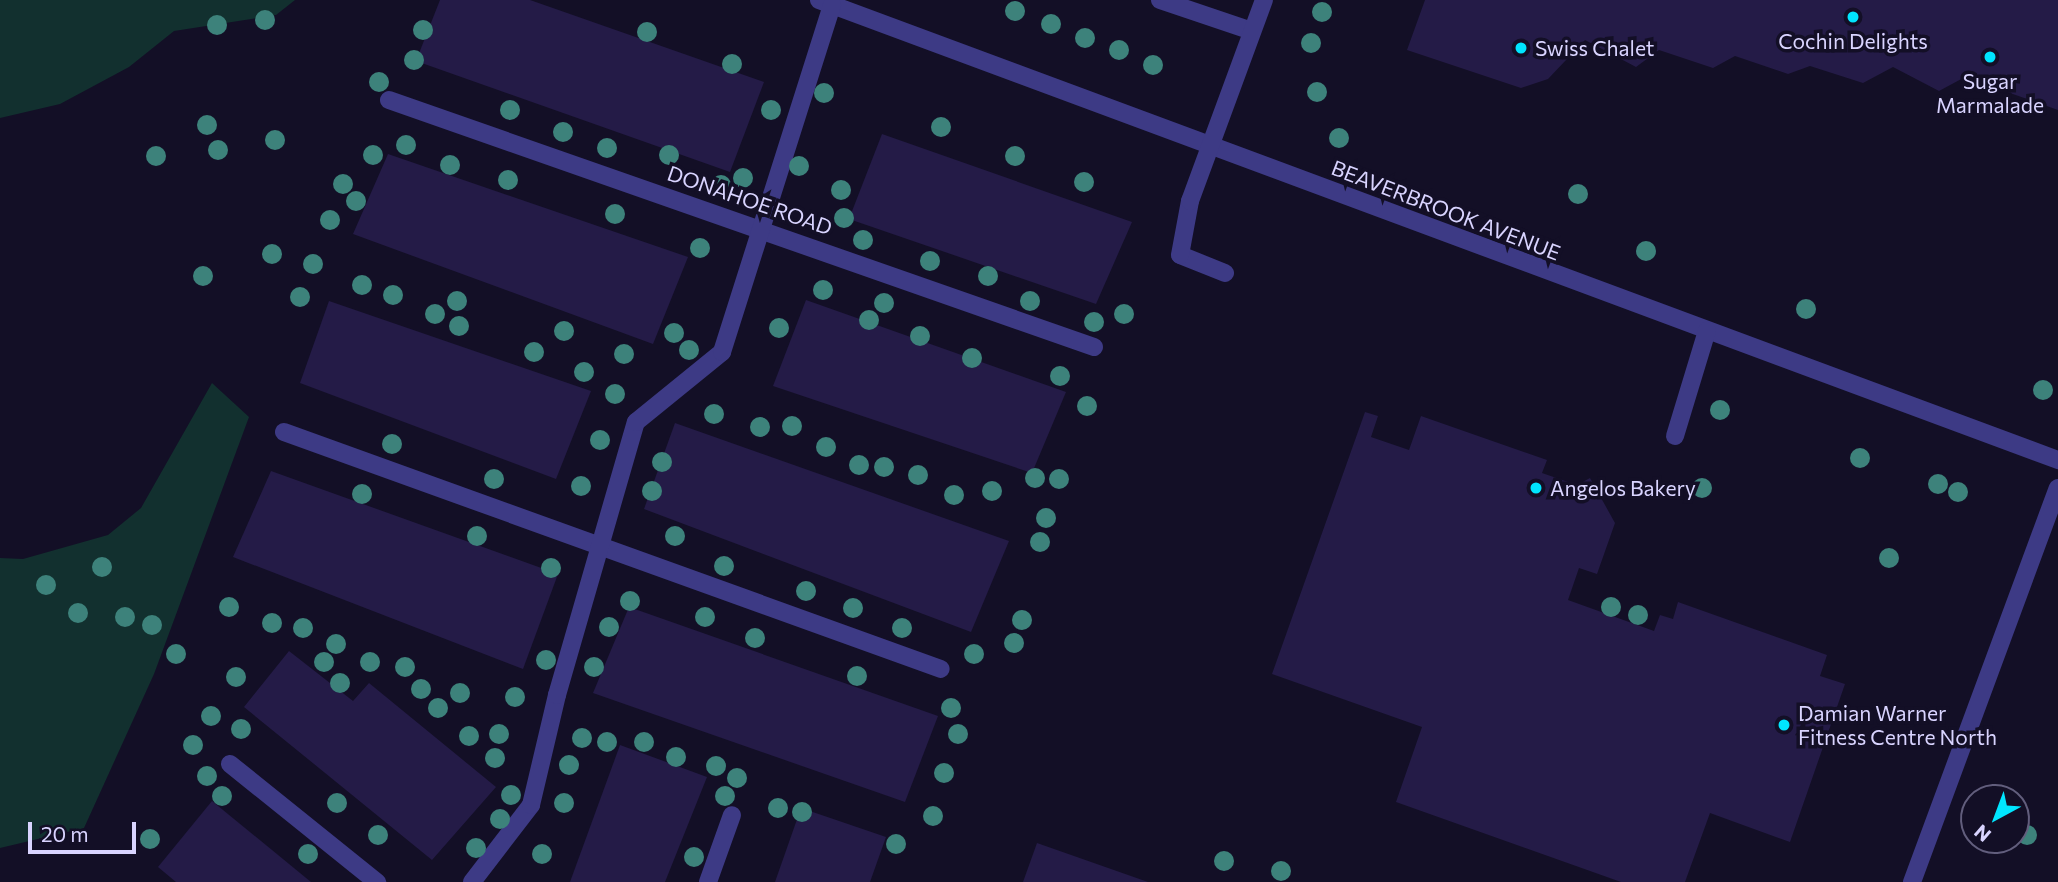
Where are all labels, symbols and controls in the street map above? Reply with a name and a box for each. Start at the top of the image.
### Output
marker: Cochin Delights [1845,9,1861,25]
place label: Cochin Delights [1778,28,1928,54]
place label: Swiss Chalet [1535,35,1654,61]
marker: Swiss Chalet [1513,40,1529,56]
marker: Sugar Marmalade [1982,49,1998,65]
place label: Sugar Marmalade [1936,68,2044,118]
street label: BEAVERBROOK AVENUE [1328,155,1564,265]
street label: DONAHOE ROAD [664,160,836,240]
place label: Angelos Bakery [1550,475,1696,501]
marker: Angelos Bakery [1528,480,1544,496]
place label: Damian Warner Fitness Centre North [1798,700,1997,750]
marker: Damian Warner Fitness Centre North [1776,717,1792,733]
north arrow [1960,784,2030,854]
scale bar [32,808,140,852]
text: N [1969,820,1995,847]
text: 20 m [41,821,89,846]

